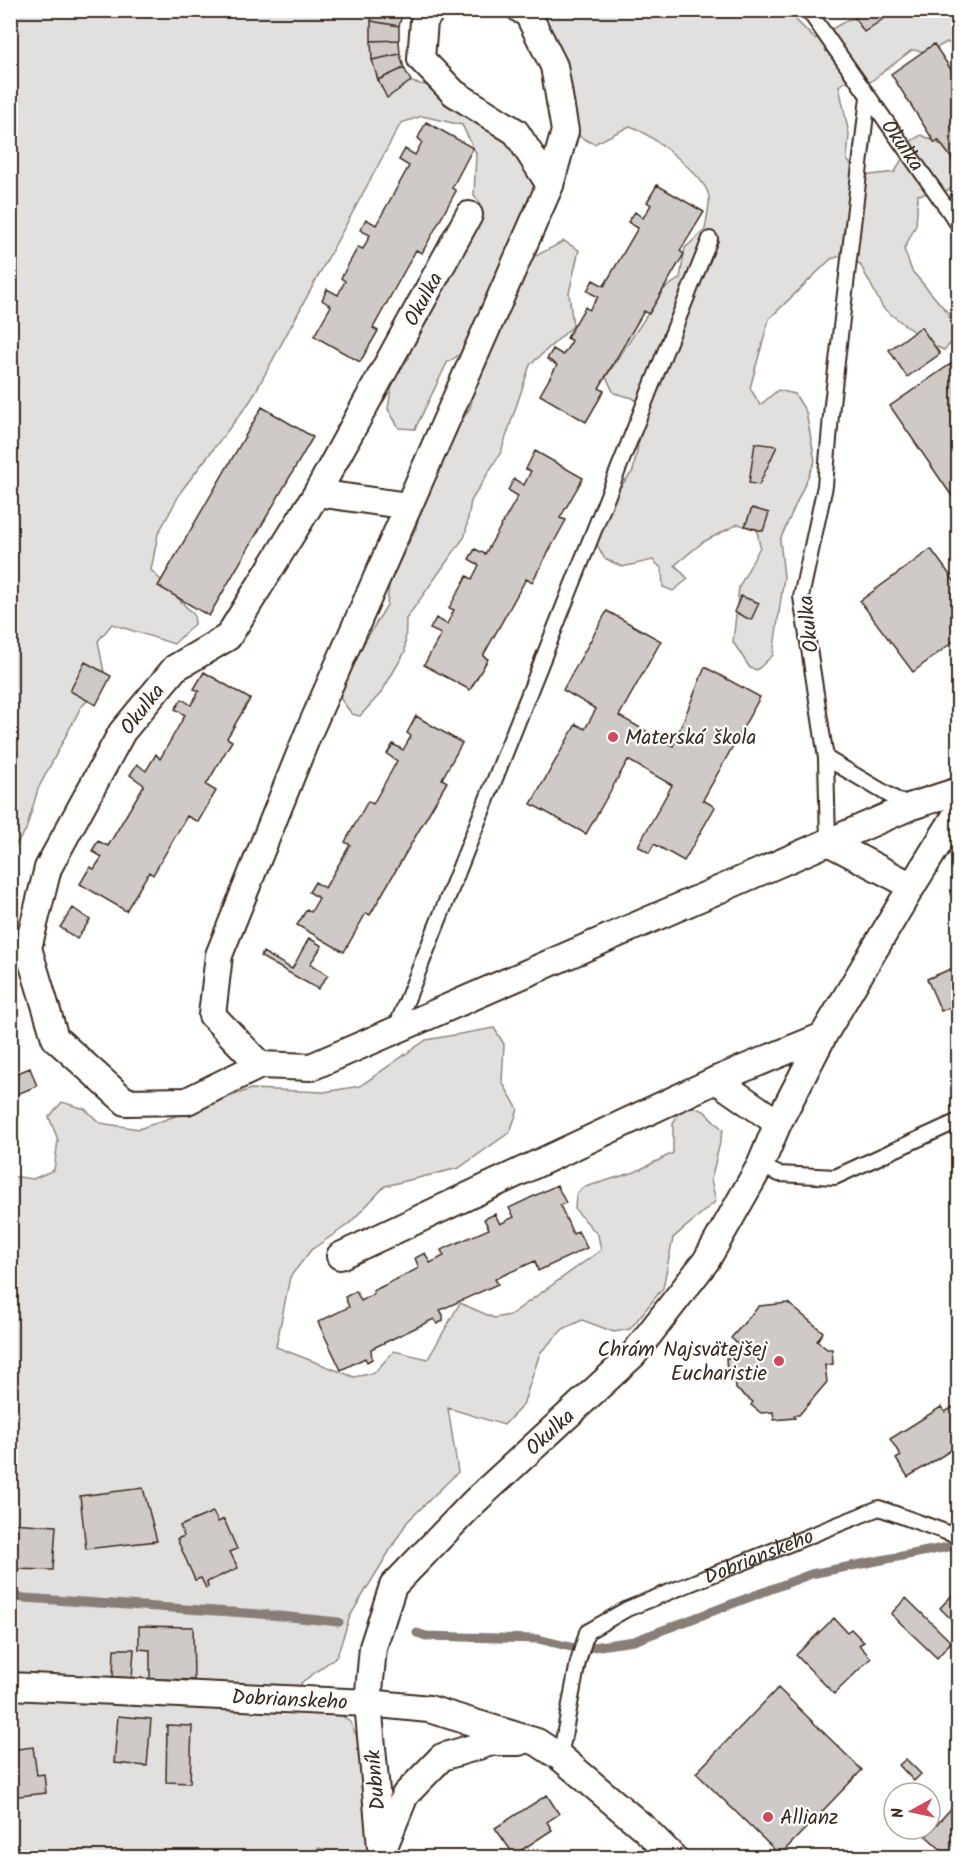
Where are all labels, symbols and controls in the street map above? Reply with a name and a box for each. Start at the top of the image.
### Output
street label: Okulka [871,113,932,179]
street label: Okulka [396,267,453,333]
street label: Okulka [790,593,829,654]
street label: Okulka [112,677,174,743]
place label: Materská škola [625,722,756,755]
marker: Materská škola [606,730,620,744]
place label: Chrám Najsvätejšej Eucharistie [597,1334,768,1391]
marker: Chrám Najsvätejšej Eucharistie [772,1354,786,1368]
street label: Okulka [518,1401,583,1465]
street label: Dobrianskeho [699,1521,819,1595]
street label: Dobrianskeho [231,1682,348,1720]
street label: Dubník [357,1748,396,1812]
north arrow [882,1781,942,1841]
place label: Allianz [780,1802,838,1835]
text: N [886,1806,912,1820]
marker: Allianz [761,1810,775,1824]

